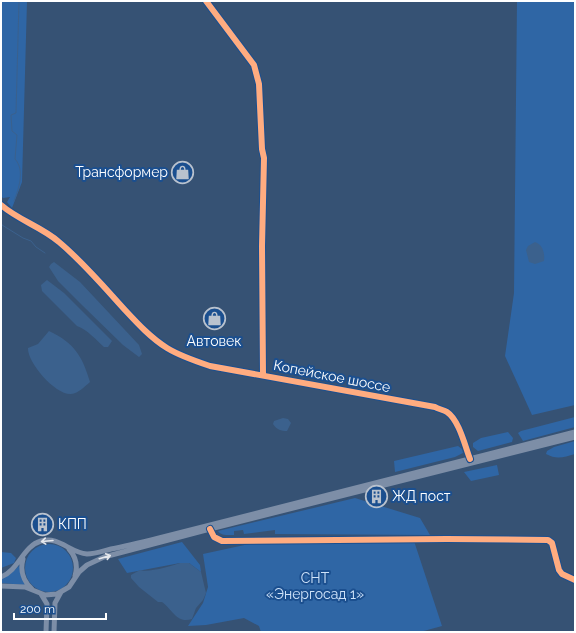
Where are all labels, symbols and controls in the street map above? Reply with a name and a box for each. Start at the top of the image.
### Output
shop icon: Трансформер [170,159,196,185]
place label: Трансформер [75,164,168,180]
shop icon: Автовек [201,306,227,332]
place label: Автовек [187,333,241,349]
street label: Копейское шоссе [272,357,392,395]
building icon: ЖД пост [363,483,389,509]
place label: ЖД пост [392,488,451,504]
building icon: КПП [30,511,56,537]
place label: КПП [58,516,87,532]
one-way arrow [41,537,54,545]
one-way arrow [98,553,111,560]
park label: СНТ «Энергосад 1» [266,570,364,602]
scale bar [14,595,106,621]
text: 200 m [20,602,55,616]

